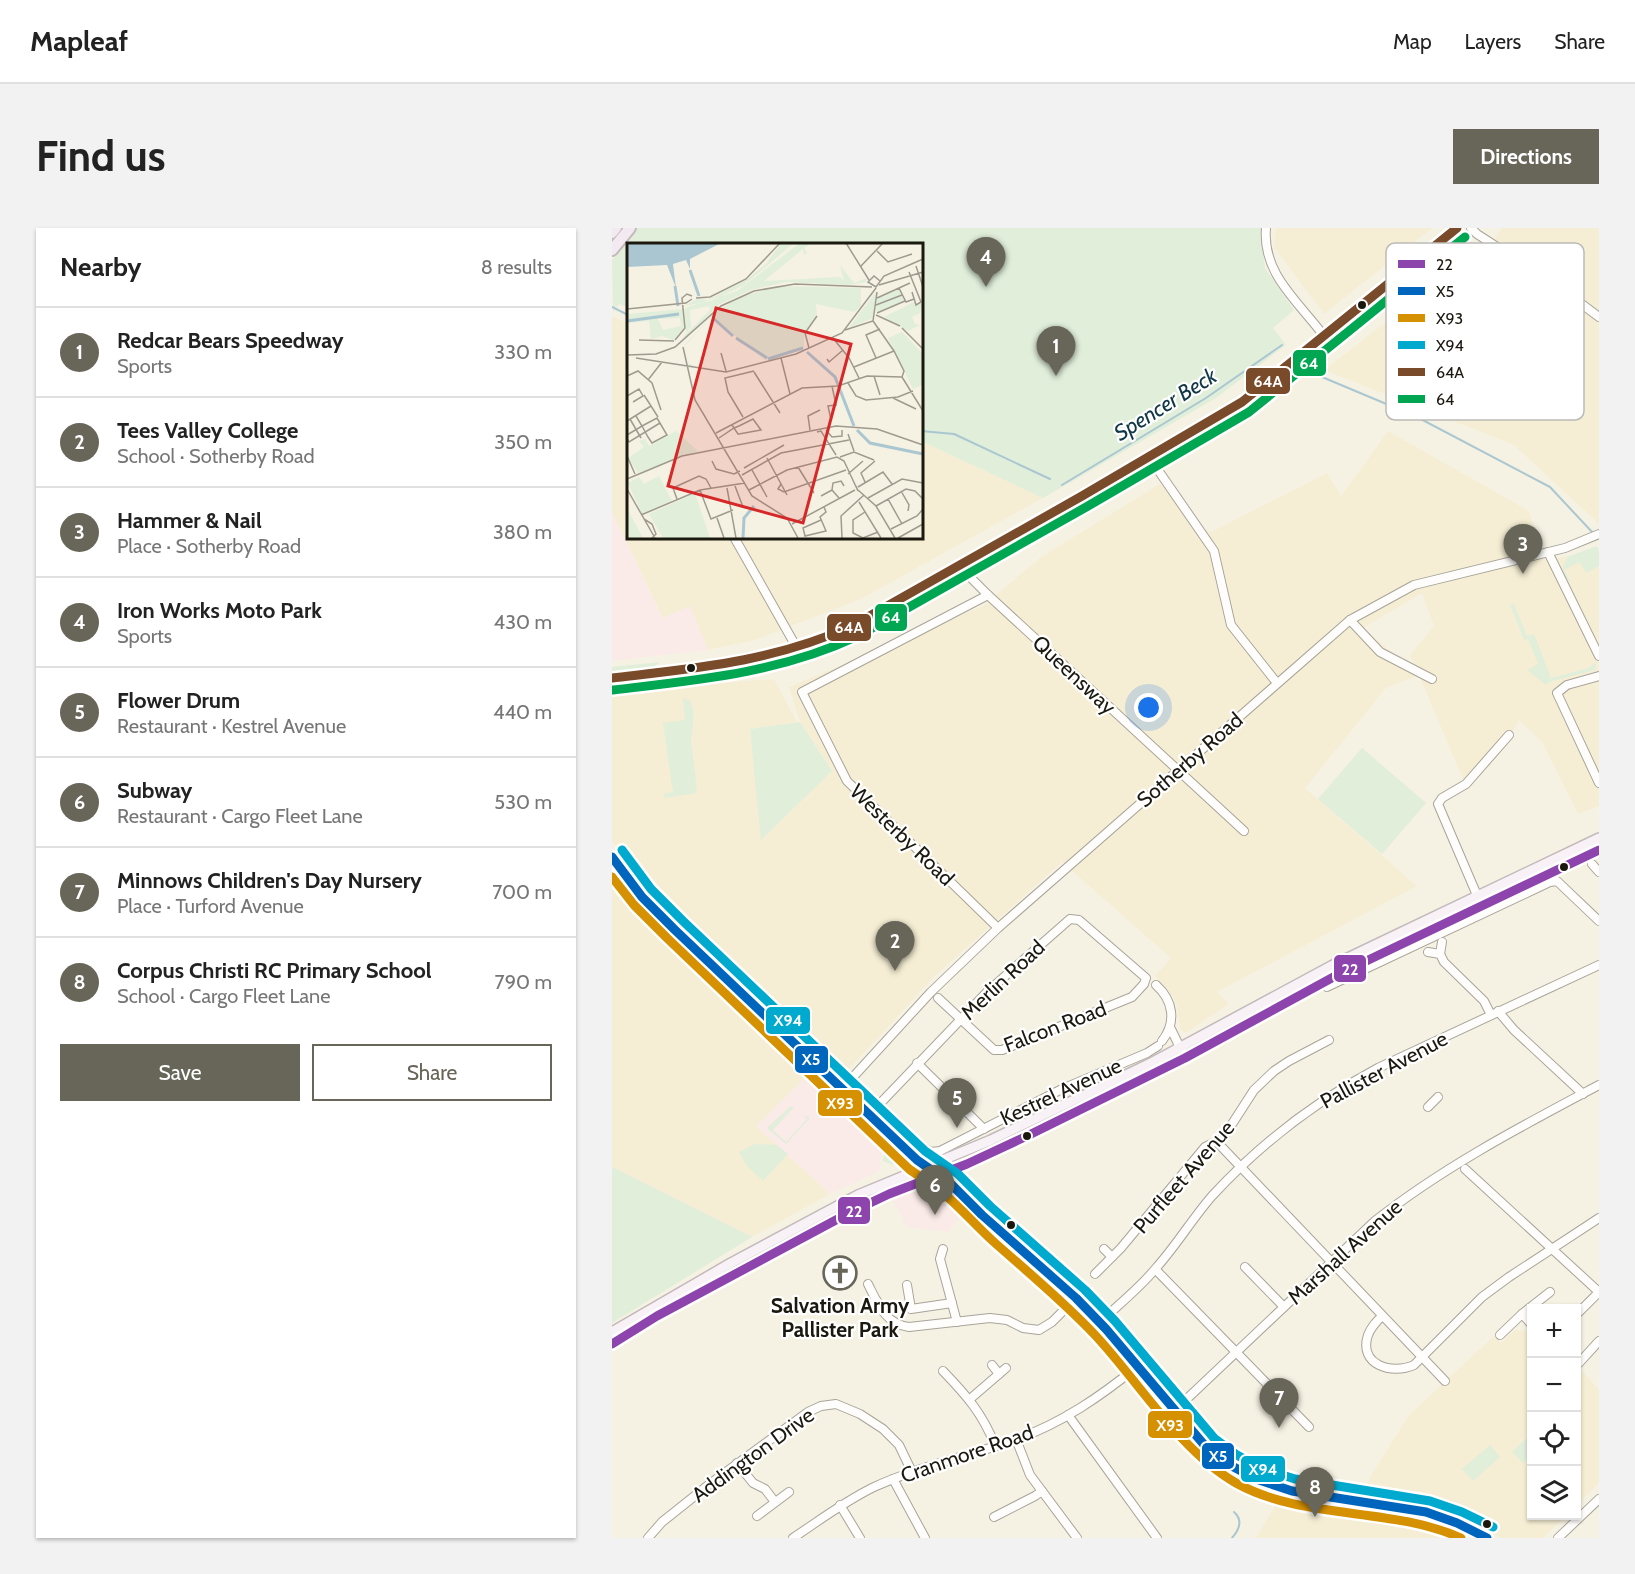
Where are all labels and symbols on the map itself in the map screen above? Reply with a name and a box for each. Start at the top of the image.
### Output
pin: 4 [966,238,1006,287]
inset map [627,243,922,538]
legend [1386,243,1584,420]
text: 22 [1436,255,1453,274]
text: X5 [1436,282,1454,301]
unlabelled marker [1356,299,1368,311]
text: X93 [1436,309,1463,328]
pin: 1 [1036,326,1076,376]
text: X94 [1436,336,1464,355]
line badge: 64 [1292,349,1327,377]
text: 64 [1300,354,1319,373]
water label: Spencer Beck [1109,362,1222,447]
text: 64A [1436,363,1464,382]
line badge: 64A [1245,367,1291,395]
text: 64A [1254,372,1282,391]
text: 64 [1436,390,1454,409]
pin: 3 [1504,524,1542,574]
line badge: 64 [874,603,908,632]
text: 64 [882,608,901,627]
line badge: 64A [826,613,872,642]
text: 64A [835,618,863,637]
street label: Queensway [1028,630,1121,720]
unlabelled marker [685,662,697,674]
your location [1134,693,1163,722]
street label: Sotherby Road [1132,707,1248,812]
street label: Westerby Road [845,779,960,891]
unlabelled marker [1558,861,1570,873]
pin: 2 [876,922,914,971]
street label: Merlin Road [956,934,1050,1025]
line badge: 22 [1333,954,1367,983]
text: 22 [1342,960,1358,979]
street label: Falcon Road [1000,996,1110,1057]
line badge: X94 [765,1006,811,1035]
text: X94 [773,1011,803,1030]
street label: Pallister Avenue [1316,1025,1452,1114]
line badge: X5 [794,1045,829,1074]
text: X5 [801,1050,820,1069]
street label: Kestrel Avenue [996,1052,1126,1131]
pin: 5 [938,1078,976,1128]
line badge: X93 [817,1089,863,1117]
text: X93 [825,1094,854,1113]
street label: Purfleet Avenue [1128,1115,1240,1238]
unlabelled marker [1021,1130,1033,1142]
pin: 6 [916,1166,954,1215]
street label: Marshall Avenue [1282,1194,1407,1309]
line badge: 22 [837,1196,871,1225]
text: 22 [846,1202,862,1221]
unlabelled marker [1005,1219,1017,1231]
church icon: Salvation Army Pallister Park [822,1255,858,1291]
place label: Salvation Army Pallister Park [771,1293,910,1342]
pin: 7 [1260,1378,1298,1428]
street label: Addington Drive [687,1402,819,1507]
line badge: X93 [1147,1410,1193,1439]
text: X93 [1155,1416,1184,1435]
street label: Cranmore Road [897,1419,1036,1488]
line badge: X5 [1201,1442,1235,1470]
text: X5 [1208,1447,1227,1466]
line badge: X94 [1240,1455,1286,1483]
text: X94 [1248,1460,1278,1479]
pin: 8 [1296,1468,1334,1517]
unlabelled marker [1481,1518,1493,1530]

